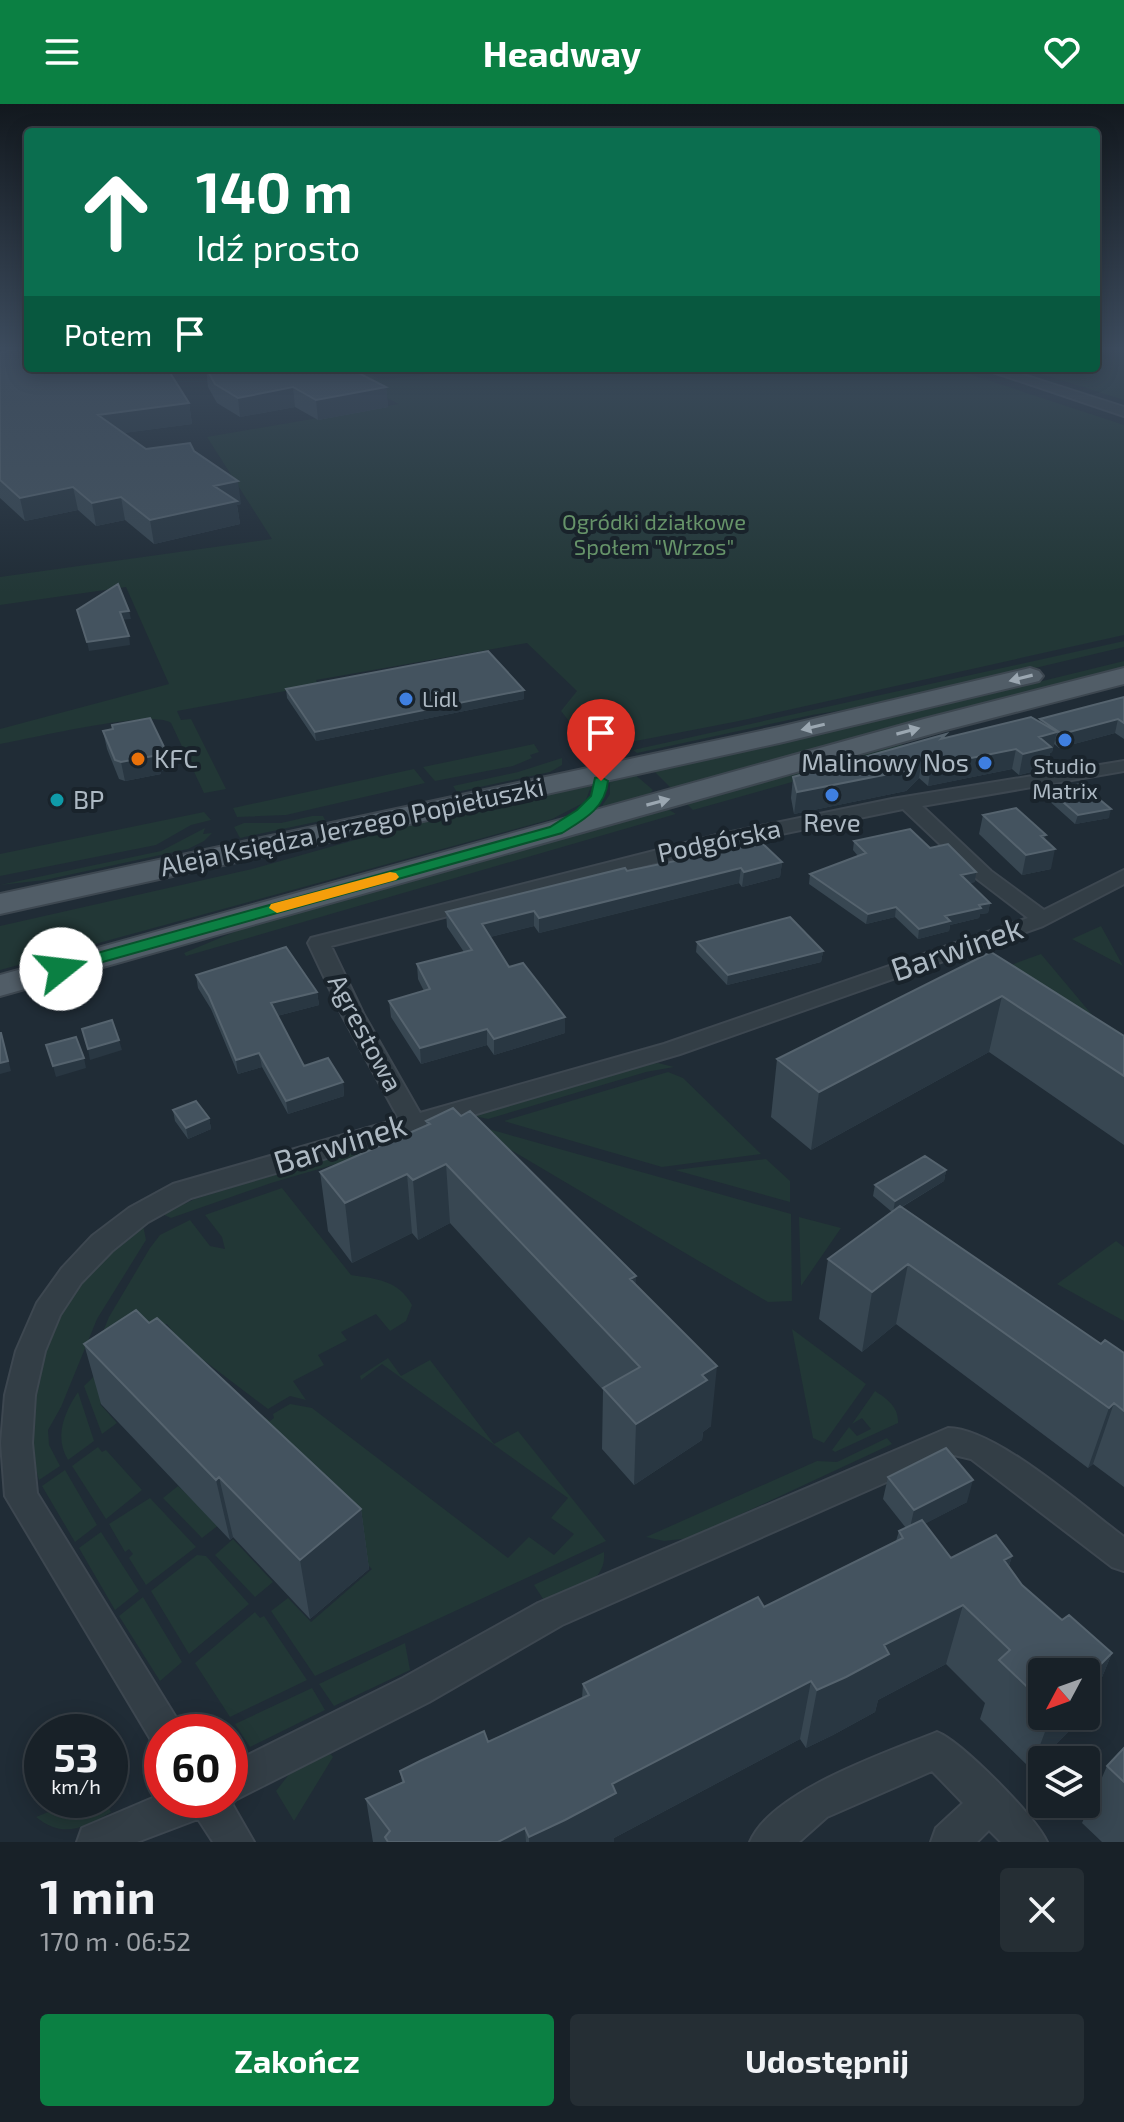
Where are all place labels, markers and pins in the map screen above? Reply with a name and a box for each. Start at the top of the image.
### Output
place label: Lidl [422,685,458,711]
marker: Lidl [397,690,415,708]
pin [567,699,635,781]
marker: Studio Matrix [1056,731,1074,749]
place label: KFC [154,742,198,773]
place label: Malinowy Nos [801,746,969,777]
marker: KFC [129,750,147,768]
place label: Studio Matrix [1032,752,1098,803]
marker: Malinowy Nos [976,754,994,772]
place label: BP [73,783,104,814]
marker: Reve [823,786,841,804]
marker: BP [48,791,66,809]
place label: Reve [803,806,861,837]

